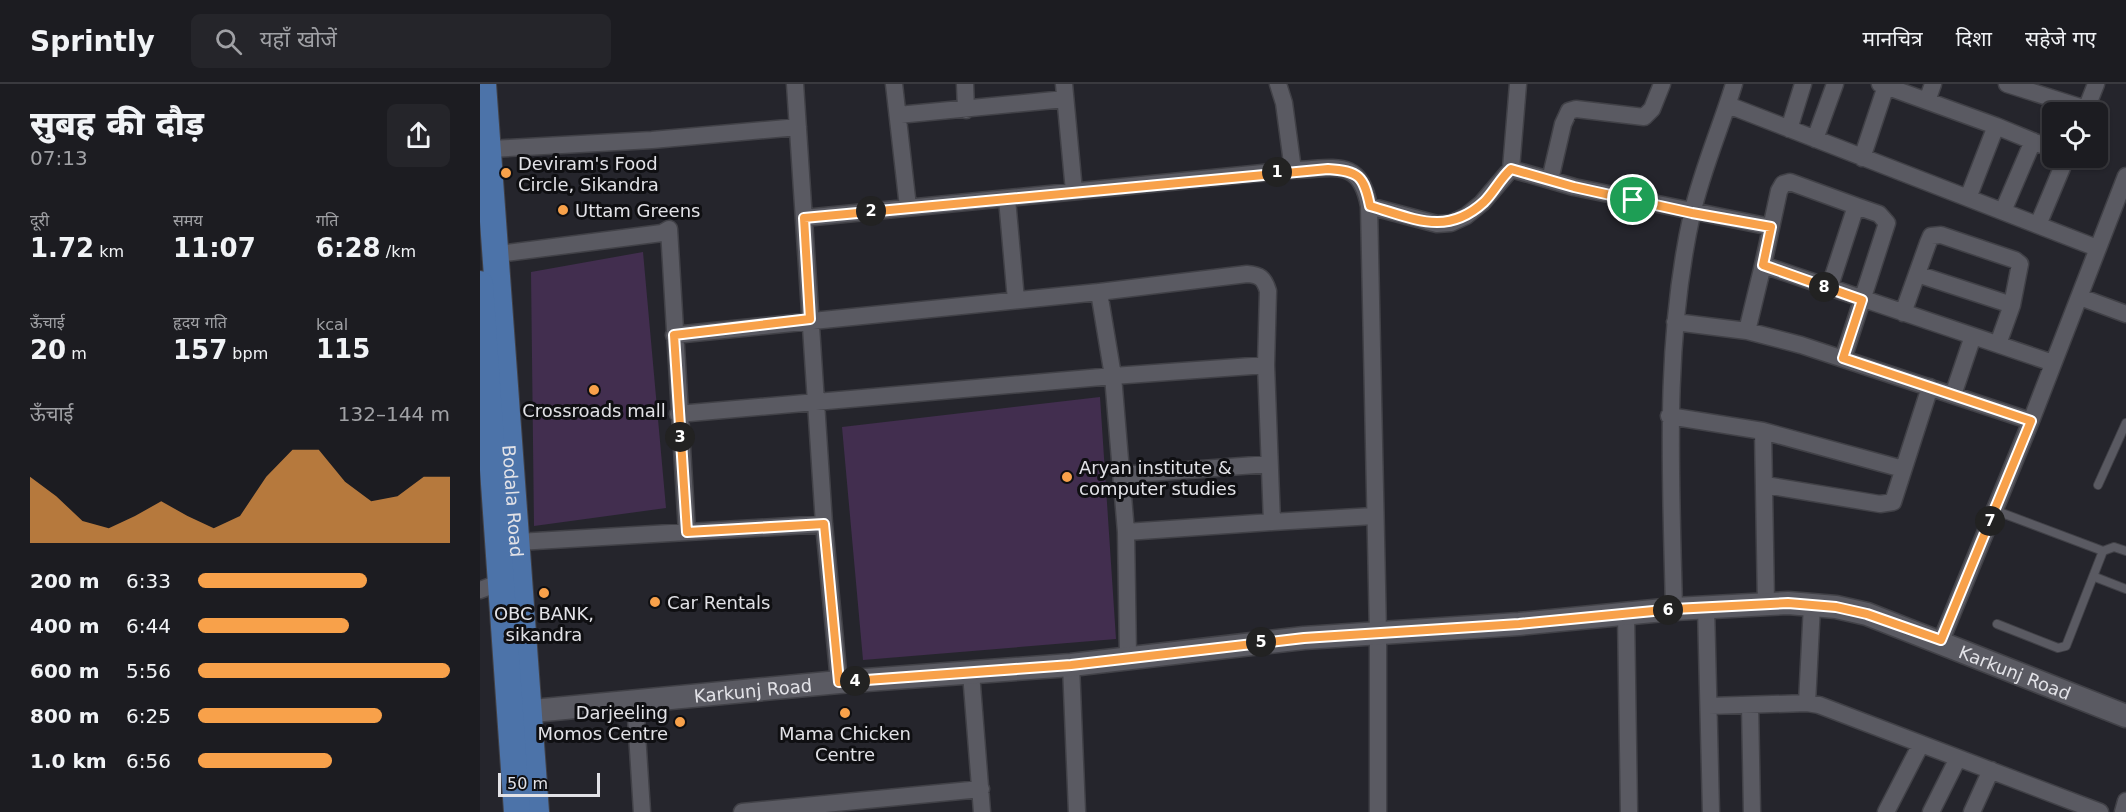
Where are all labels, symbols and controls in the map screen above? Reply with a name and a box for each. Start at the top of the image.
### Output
search box [191,14,611,68]
text: Sprintly [30,25,155,58]
icon: search [212,25,245,58]
text: यहाँ खोजें [260,27,337,52]
text: मानचित्र [1863,27,1923,51]
text: दिशा [1956,27,1992,51]
text: सहेजे गए [2025,27,2096,51]
map controls [2042,102,2108,168]
button: locate [2042,102,2108,168]
text: सुबह की दौड़ [30,104,204,143]
button: share [387,104,450,167]
text: 07:13 [30,146,88,170]
place label: Deviram's Food Circle, Sikandra [518,153,659,195]
pin: 1 [1262,157,1292,187]
text: 1 [1271,162,1283,181]
marker: Deviram's Food Circle, Sikandra [499,166,513,180]
pin [1607,174,1658,225]
icon: arrive [1616,183,1649,216]
pin: 2 [856,196,886,226]
place label: Uttam Greens [575,200,700,221]
text: 2 [865,201,877,220]
marker: Uttam Greens [556,203,570,217]
text: दूरी [30,211,49,230]
text: समय [173,211,203,230]
text: गति [316,211,338,230]
text: 1.72 [30,233,94,263]
text: 11:07 [173,233,256,263]
text: 6:28 [316,233,381,263]
text: km [94,242,124,261]
text: /km [381,242,416,261]
pin: 8 [1809,272,1839,302]
text: 8 [1818,277,1830,296]
text: ऊँचाई [30,313,65,332]
text: हृदय गति [173,313,227,332]
text: kcal [316,315,348,334]
text: 115 [316,334,370,364]
text: 20 [30,335,66,365]
text: 157 [173,335,227,365]
text: m [66,344,87,363]
text: bpm [227,344,268,363]
marker: Crossroads mall [587,383,601,397]
place label: Crossroads mall [522,400,666,421]
text: ऊँचाई [30,402,73,426]
text: 132–144 m [338,402,450,426]
pin: 3 [665,422,695,452]
text: 3 [674,427,686,446]
street label: Bodala Road [499,444,528,558]
place label: Aryan institute & computer studies [1079,457,1236,499]
marker: Aryan institute & computer studies [1060,470,1074,484]
pin: 7 [1975,506,2005,536]
text: 7 [1984,511,1996,530]
text: 200 m [30,569,100,593]
text: 6:33 [126,569,171,593]
marker: OBC BANK, sikandra [537,586,551,600]
place label: Car Rentals [667,592,770,613]
marker: Car Rentals [648,595,662,609]
pin: 6 [1653,595,1683,625]
text: 6 [1662,600,1674,619]
place label: OBC BANK, sikandra [494,603,594,645]
text: 400 m [30,614,100,638]
text: 6:44 [126,614,171,638]
pin: 5 [1246,627,1276,657]
text: 5 [1255,632,1267,651]
street label: Karkunj Road [1956,641,2074,704]
text: 600 m [30,659,100,683]
text: 5:56 [126,659,171,683]
pin: 4 [840,666,870,696]
text: 4 [849,671,861,690]
street label: Karkunj Road [693,674,813,706]
place label: Darjeeling Momos Centre [538,702,668,744]
text: 800 m [30,704,100,728]
text: 6:25 [126,704,171,728]
marker: Mama Chicken Centre [838,706,852,720]
marker: Darjeeling Momos Centre [673,715,687,729]
place label: Mama Chicken Centre [779,723,911,765]
text: 1.0 km [30,749,107,773]
text: 6:56 [126,749,171,773]
scale bar [498,770,600,798]
text: 50 m [507,774,548,793]

